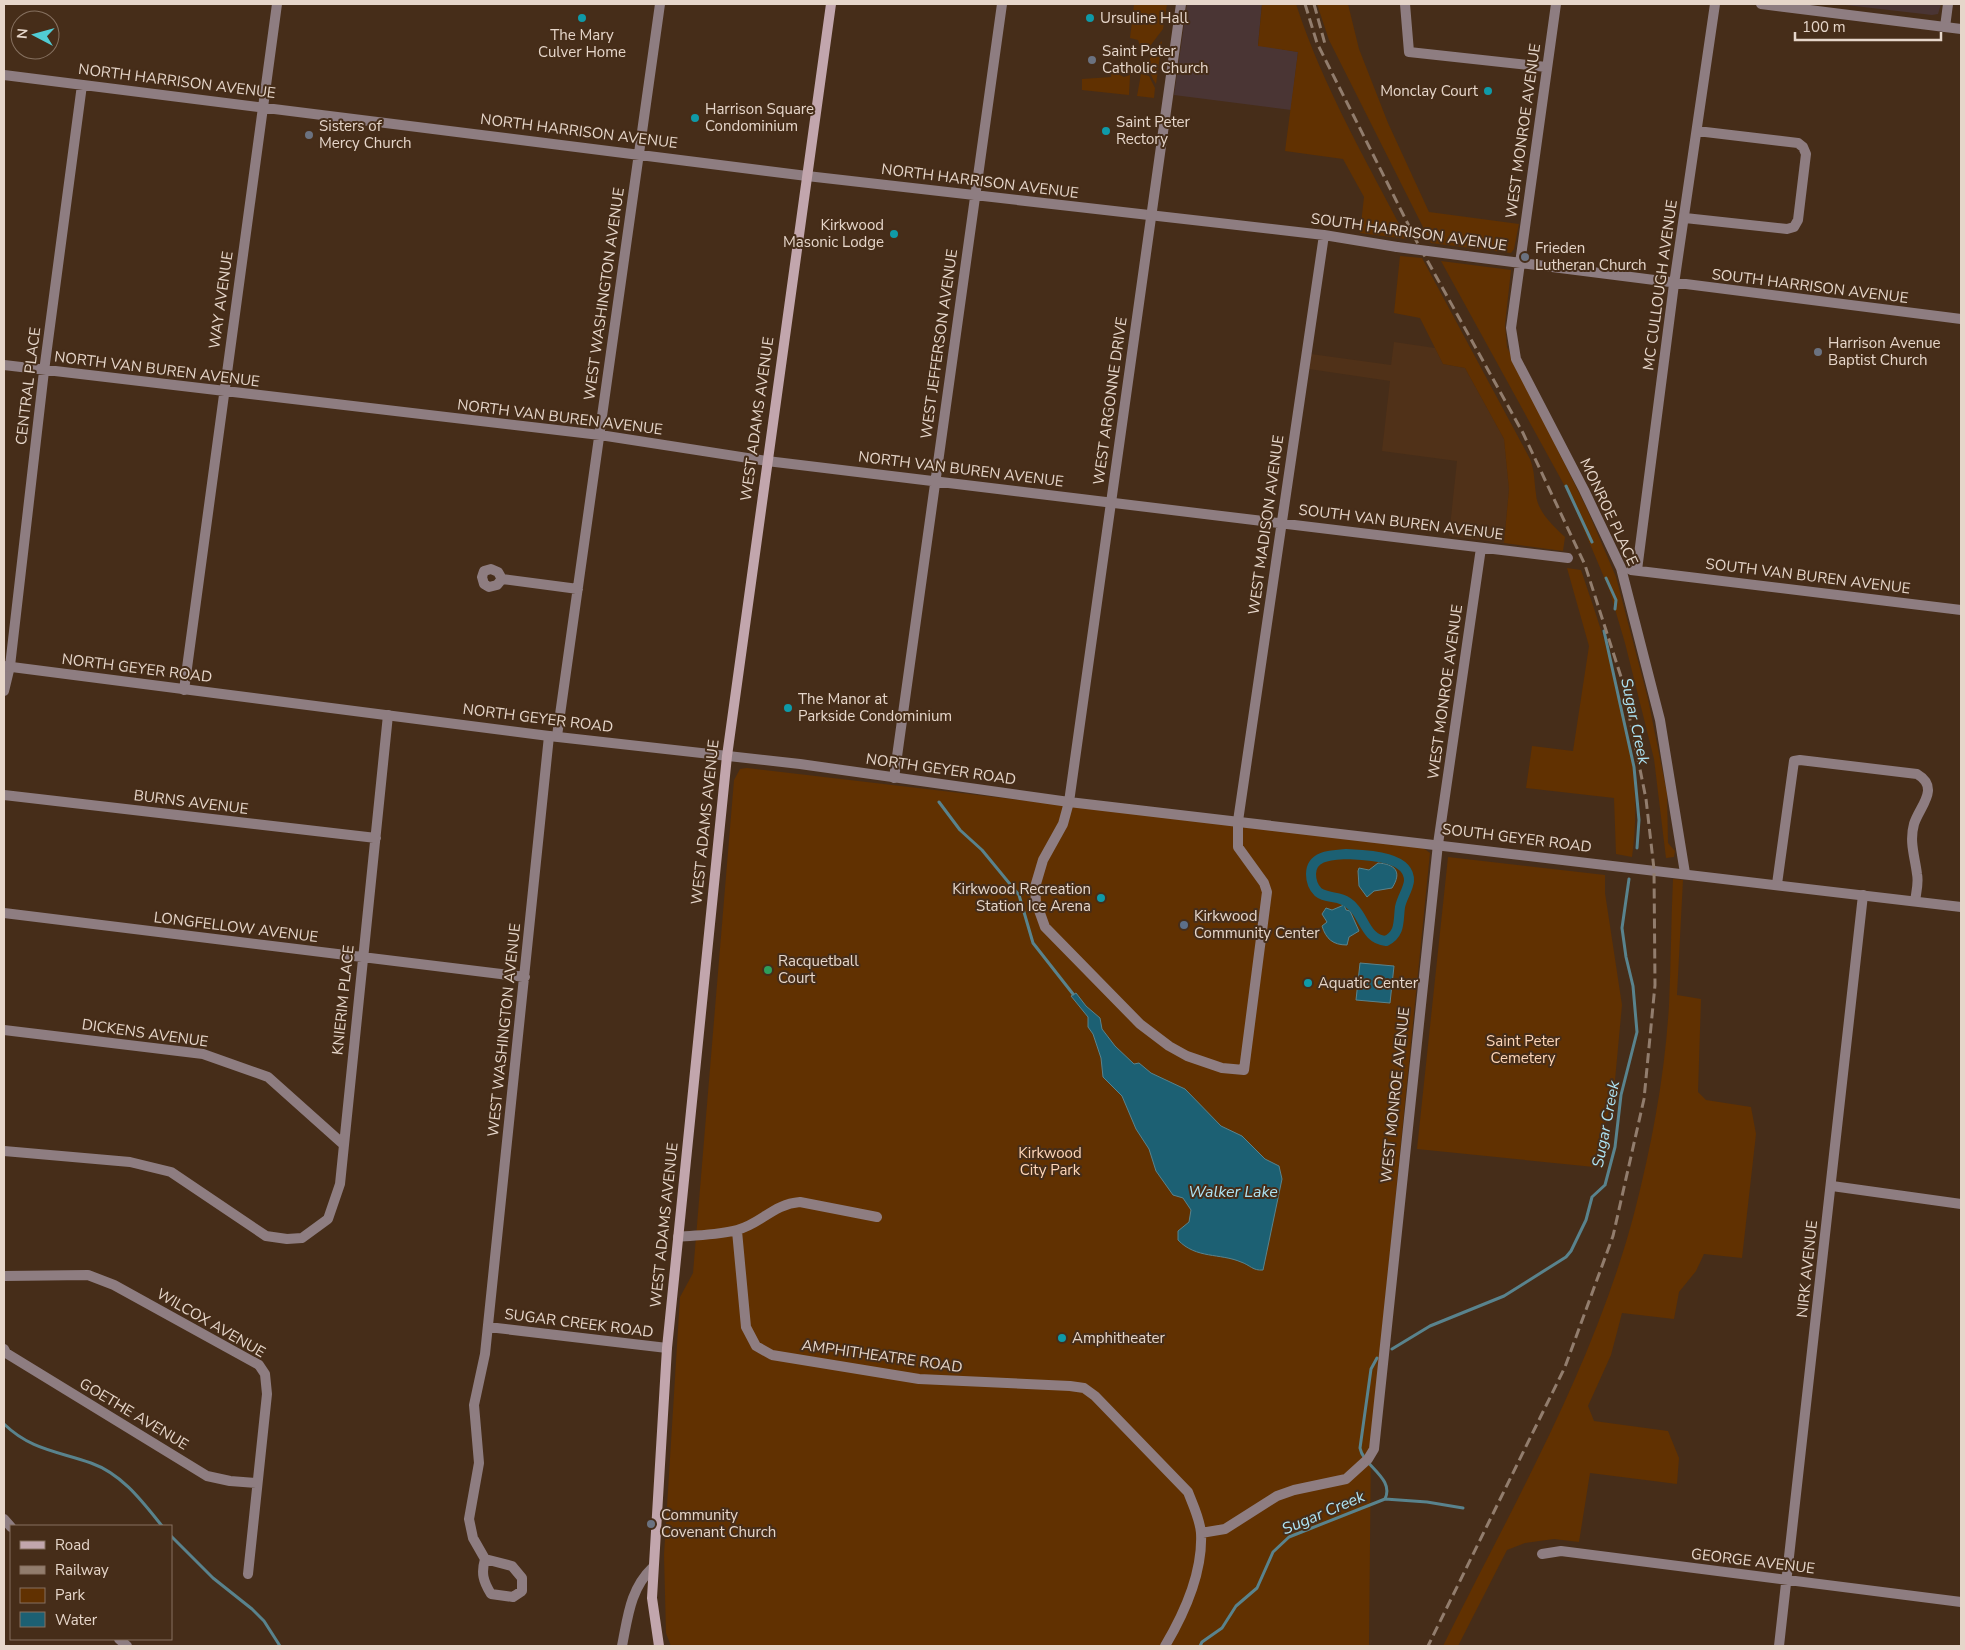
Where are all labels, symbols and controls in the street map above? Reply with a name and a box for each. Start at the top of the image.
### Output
place label: Ursuline Hall [1100,8,1189,28]
north arrow [10,10,60,60]
scale bar [1795,10,1941,42]
marker: The Mary Culver Home [576,12,588,24]
marker: Ursuline Hall [1084,12,1096,24]
text: 100 m [1802,17,1846,37]
place label: The Mary Culver Home [538,25,626,62]
text: N [13,27,33,40]
place label: Saint Peter Catholic Church [1102,41,1208,78]
street label: WEST MONROE AVENUE [1501,42,1545,220]
marker: Saint Peter Catholic Church [1086,54,1098,66]
street label: NORTH HARRISON AVENUE [77,59,277,103]
place label: Monclay Court [1380,81,1479,101]
marker: Monclay Court [1482,85,1494,97]
place label: Harrison Square Condominium [705,99,814,136]
street label: NORTH HARRISON AVENUE [479,109,679,153]
marker: Harrison Square Condominium [689,112,701,124]
place label: Saint Peter Rectory [1116,112,1191,149]
place label: Sisters of Mercy Church [319,116,411,153]
marker: Saint Peter Rectory [1100,125,1112,137]
marker: Sisters of Mercy Church [303,129,315,141]
street label: NORTH HARRISON AVENUE [880,159,1080,203]
street label: WEST WASHINGTON AVENUE [579,186,629,402]
street label: MC CULLOUGH AVENUE [1638,198,1682,372]
street label: SOUTH HARRISON AVENUE [1310,208,1508,256]
place label: Kirkwood Masonic Lodge [783,215,884,252]
marker: Kirkwood Masonic Lodge [888,228,900,240]
place label: Frieden Lutheran Church [1535,238,1647,275]
street label: WEST JEFFERSON AVENUE [916,248,962,440]
street label: WAY AVENUE [204,250,238,350]
marker: Frieden Lutheran Church [1519,251,1531,263]
street label: SOUTH HARRISON AVENUE [1711,264,1909,308]
street label: WEST ARGONNE DRIVE [1088,316,1132,486]
street label: CENTRAL PLACE [11,326,45,446]
place label: Harrison Avenue Baptist Church [1828,333,1941,370]
street label: WEST ADAMS AVENUE [736,336,778,502]
street label: NORTH VAN BUREN AVENUE [53,346,261,392]
marker: Harrison Avenue Baptist Church [1812,346,1824,358]
street label: NORTH VAN BUREN AVENUE [456,394,664,440]
street label: WEST MADISON AVENUE [1243,434,1289,616]
street label: NORTH VAN BUREN AVENUE [857,446,1065,492]
street label: MONROE PLACE [1575,455,1643,569]
street label: SOUTH VAN BUREN AVENUE [1297,500,1505,544]
street label: SOUTH VAN BUREN AVENUE [1704,554,1912,598]
street label: WEST MONROE AVENUE [1423,603,1467,781]
street label: NORTH GEYER ROAD [61,649,213,687]
water label: Sugar Creek [1615,676,1655,767]
place label: The Manor at Parkside Condominium [798,689,952,726]
street label: NORTH GEYER ROAD [462,699,614,737]
marker: The Manor at Parkside Condominium [782,702,794,714]
street label: WEST ADAMS AVENUE [686,739,724,905]
street label: NORTH GEYER ROAD [865,749,1017,789]
street label: BURNS AVENUE [133,785,249,819]
street label: SOUTH GEYER ROAD [1441,819,1593,857]
place label: Kirkwood Recreation Station Ice Arena [952,879,1091,916]
marker: Kirkwood Recreation Station Ice Arena [1095,892,1107,904]
place label: Kirkwood Community Center [1194,906,1320,943]
street label: LONGFELLOW AVENUE [153,907,319,947]
marker: Kirkwood Community Center [1178,919,1190,931]
street label: WEST WASHINGTON AVENUE [483,922,525,1138]
street label: KNIERIM PLACE [327,944,359,1056]
place label: Racquetball Court [778,951,859,988]
marker: Racquetball Court [762,964,774,976]
place label: Aquatic Center [1318,973,1419,993]
marker: Aquatic Center [1302,977,1314,989]
street label: WEST MONROE AVENUE [1376,1006,1414,1184]
street label: DICKENS AVENUE [81,1014,209,1052]
park label: Saint Peter Cemetery [1486,1031,1561,1068]
water label: Sugar Creek [1587,1078,1625,1169]
street label: WEST ADAMS AVENUE [645,1142,683,1308]
park label: Kirkwood City Park [1018,1143,1082,1180]
water label: Walker Lake [1188,1181,1278,1203]
street label: NIRK AVENUE [1792,1219,1822,1319]
street label: WILCOX AVENUE [153,1284,269,1362]
street label: SUGAR CREEK ROAD [503,1304,655,1342]
place label: Amphitheater [1072,1328,1165,1348]
marker: Amphitheater [1056,1332,1068,1344]
street label: AMPHITHEATRE ROAD [800,1335,964,1377]
street label: GOETHE AVENUE [76,1374,192,1454]
water label: Sugar Creek [1279,1485,1369,1540]
place label: Community Covenant Church [661,1505,776,1542]
marker: Community Covenant Church [645,1518,657,1530]
legend [10,1525,172,1640]
text: Road [55,1535,90,1555]
street label: GEORGE AVENUE [1690,1543,1816,1579]
text: Railway [55,1560,109,1580]
text: Park [55,1585,85,1605]
text: Water [55,1610,98,1630]

